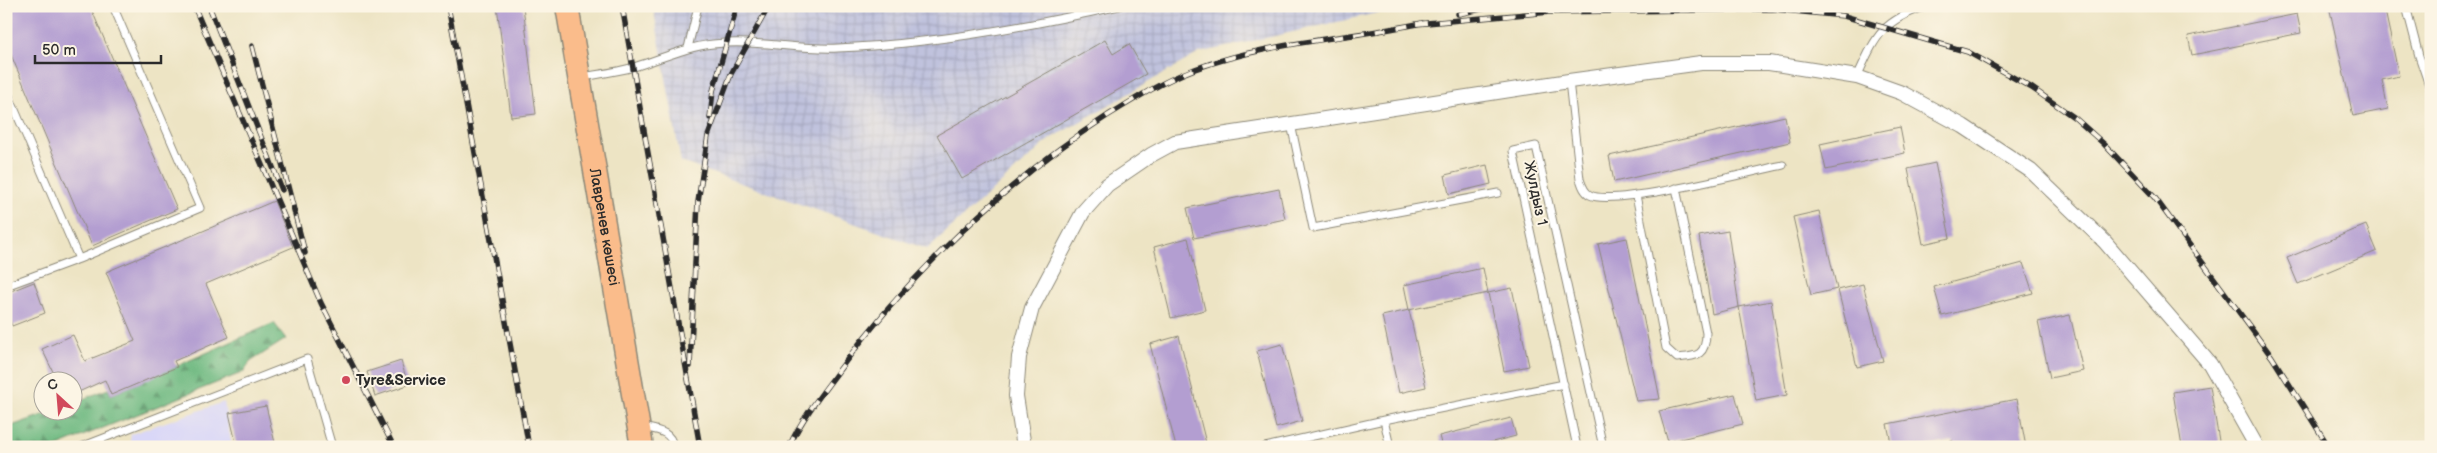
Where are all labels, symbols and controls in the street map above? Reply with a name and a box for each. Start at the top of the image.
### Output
scale bar [35,32,161,64]
text: 50 m [42,41,76,60]
street label: Жулдыз 1 [1519,159,1552,227]
street label: Лавренев көшесі [585,166,623,287]
north arrow [32,370,82,420]
place label: Tyre&Service [356,371,446,390]
marker: Tyre&Service [340,374,352,386]
text: С [44,375,61,395]

